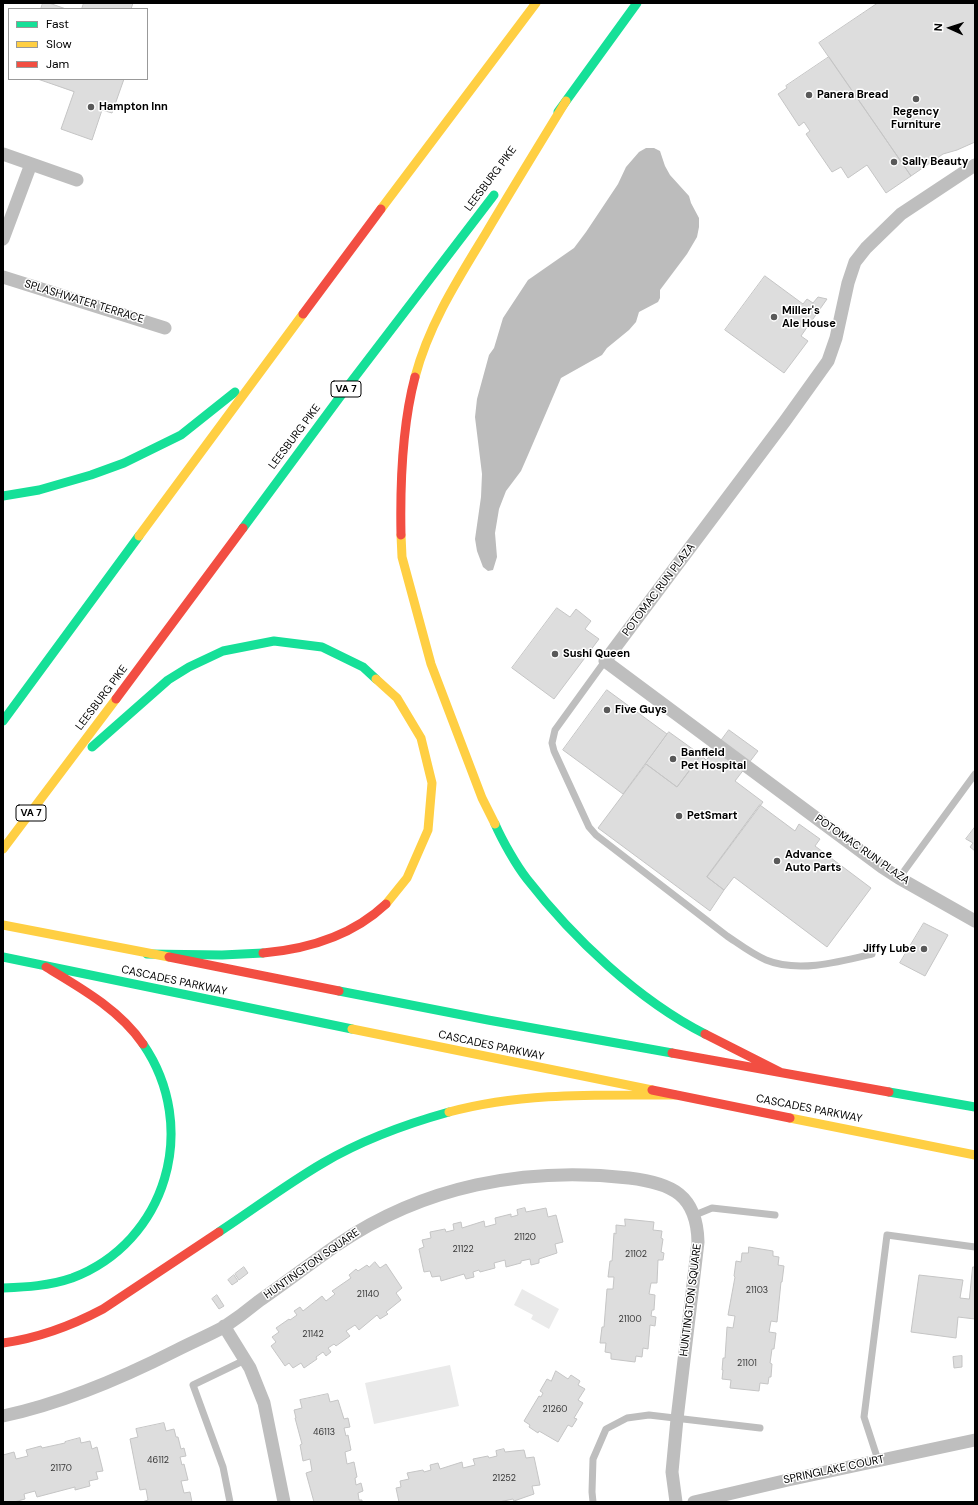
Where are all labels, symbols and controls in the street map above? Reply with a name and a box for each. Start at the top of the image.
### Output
legend [8,8,148,80]
north arrow [930,8,970,48]
text: Fast [46,16,69,32]
text: N [931,23,945,32]
text: Slow [46,36,72,52]
text: Jam [46,56,69,72]
place label: Panera Bread [817,88,888,102]
marker: Panera Bread [804,90,814,100]
marker: Regency Furniture [911,94,921,104]
place label: Hampton Inn [99,100,168,114]
marker: Hampton Inn [86,102,96,112]
place label: Regency Furniture [891,105,941,131]
street label: LEESBURG PIKE [462,144,520,214]
place label: Sally Beauty [902,155,968,169]
marker: Sally Beauty [889,157,899,167]
street label: SPLASHWATER TERRACE [23,278,145,326]
place label: Miller's Ale House [782,304,836,330]
marker: Miller's Ale House [769,312,779,322]
road number: VA 7 [331,381,361,397]
street label: LEESBURG PIKE [266,402,324,472]
street label: POTOMAC RUN PLAZA [620,541,698,639]
place label: Sushi Queen [563,647,630,661]
marker: Sushi Queen [550,649,560,659]
street label: LEESBURG PIKE [73,663,131,733]
place label: Five Guys [615,703,667,717]
marker: Five Guys [602,705,612,715]
place label: Banfield Pet Hospital [681,746,746,772]
marker: Banfield Pet Hospital [668,754,678,764]
road number: VA 7 [16,805,46,821]
place label: PetSmart [687,809,737,823]
marker: PetSmart [674,811,684,821]
street label: POTOMAC RUN PLAZA [812,812,912,888]
place label: Advance Auto Parts [785,848,841,874]
marker: Advance Auto Parts [772,856,782,866]
place label: Jiffy Lube [863,942,916,956]
marker: Jiffy Lube [919,944,929,954]
street label: CASCADES PARKWAY [120,963,228,999]
street label: CASCADES PARKWAY [437,1028,545,1064]
street label: CASCADES PARKWAY [755,1092,863,1126]
street label: HUNTINGTON SQUARE [262,1226,362,1302]
house number: 21120 [514,1233,536,1243]
street label: HUNTINGTON SQUARE [678,1243,704,1357]
house number: 21122 [452,1245,474,1255]
house number: 21102 [625,1250,647,1260]
house number: 21103 [746,1286,768,1296]
house number: 21140 [357,1290,379,1300]
house number: 21100 [618,1315,642,1325]
house number: 21142 [302,1330,324,1340]
house number: 21101 [737,1359,757,1369]
house number: 21260 [543,1405,567,1415]
house number: 46113 [313,1428,335,1438]
street label: SPRINGLAKE COURT [782,1453,886,1487]
house number: 46112 [147,1456,169,1466]
house number: 21170 [50,1464,72,1474]
house number: 21252 [492,1474,516,1484]

